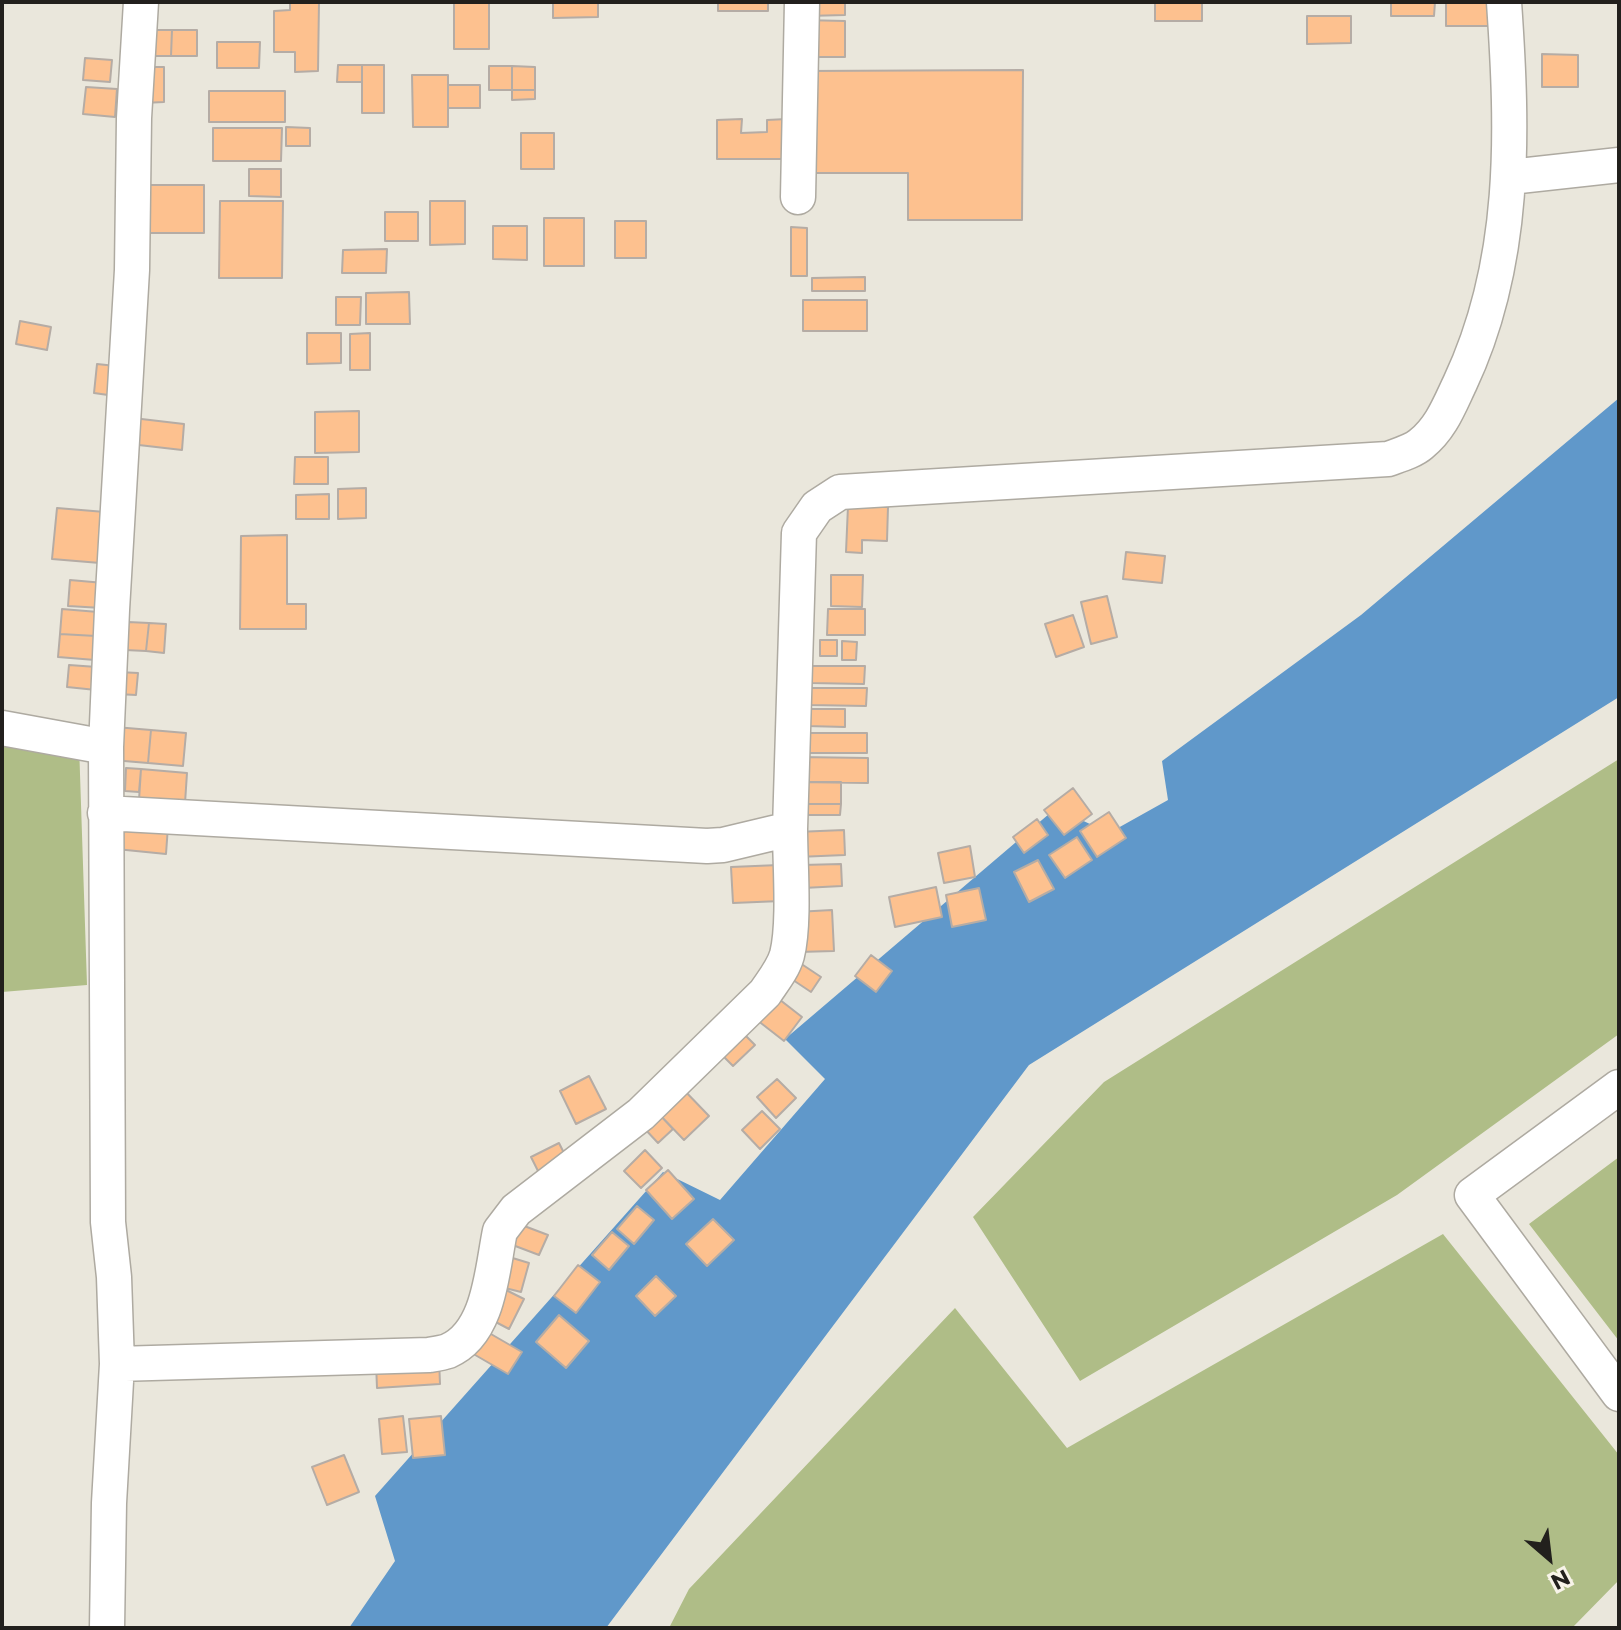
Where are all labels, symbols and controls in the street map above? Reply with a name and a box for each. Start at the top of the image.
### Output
north arrow [1509,1518,1589,1598]
text: N [1546,1564,1575,1596]

